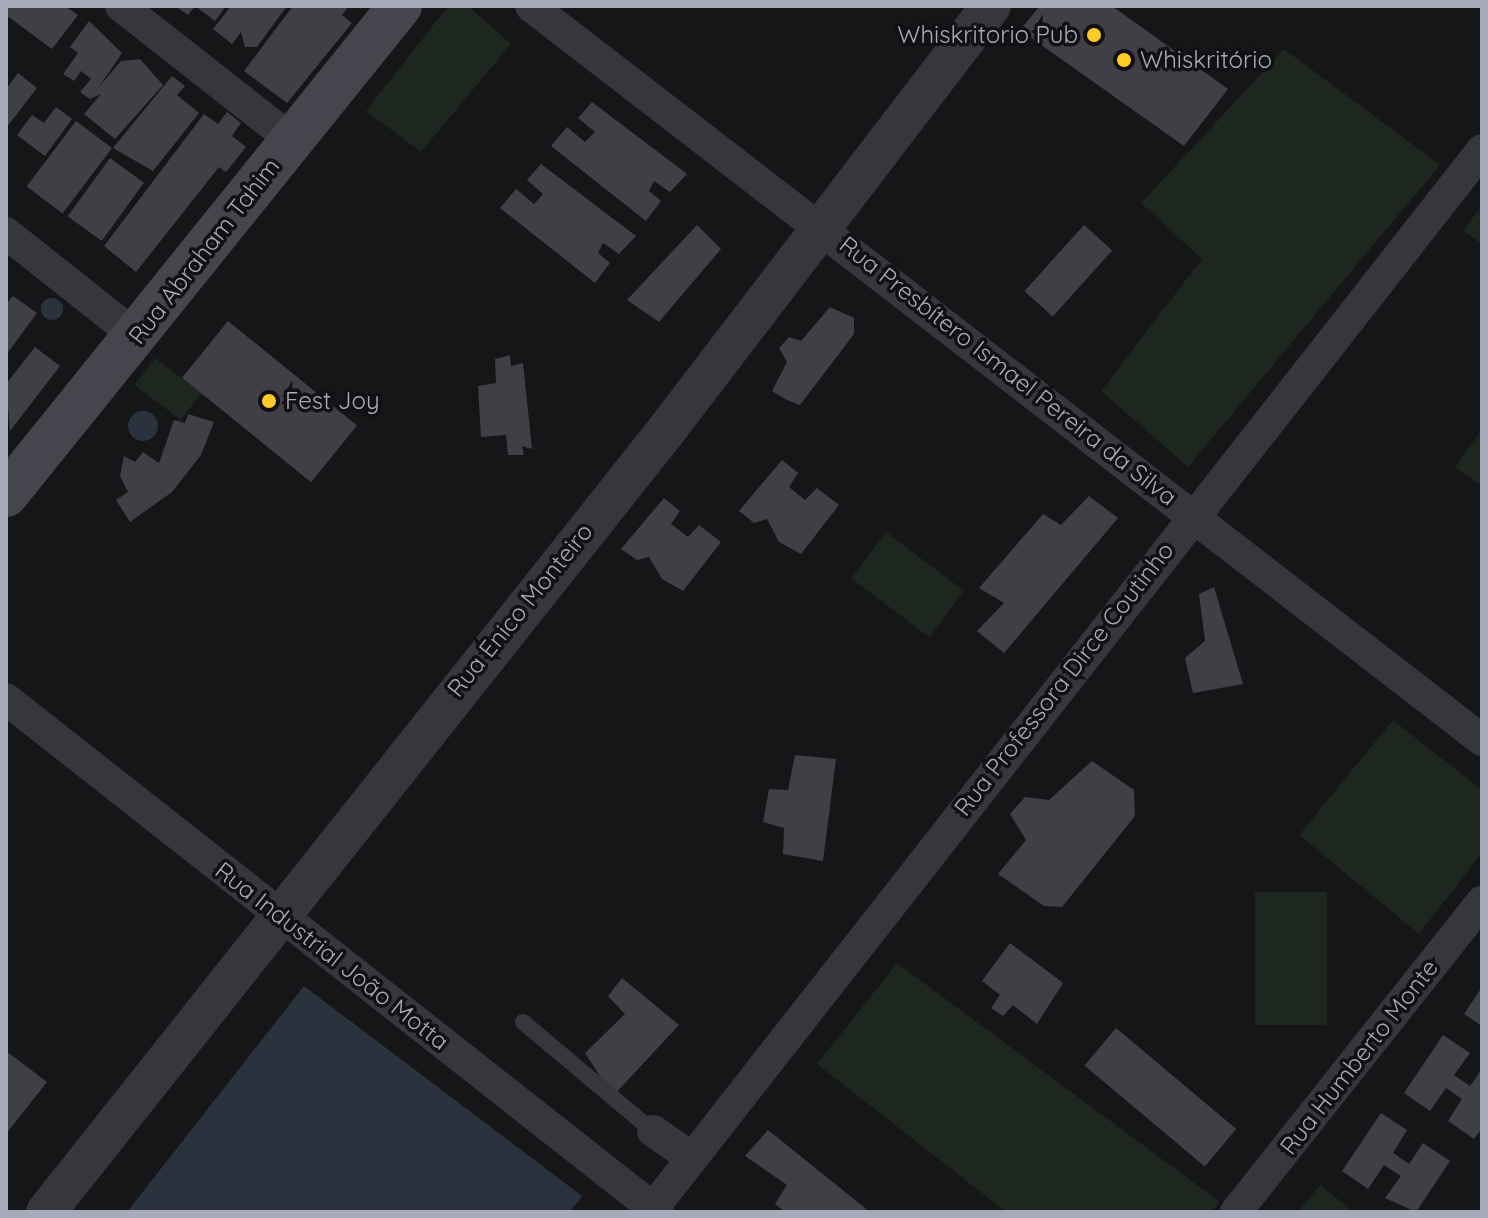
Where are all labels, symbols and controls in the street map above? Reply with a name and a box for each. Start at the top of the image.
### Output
place label: Whiskritorio Pub [897,21,1078,49]
marker: Whiskritorio Pub [1085,26,1103,44]
place label: Whiskritório [1140,46,1272,74]
marker: Whiskritório [1115,51,1133,69]
street label: Rua Abraham Tahim [122,152,286,350]
street label: Rua Presbítero Ismael Pereira da Silva [834,230,1182,512]
place label: Fest Joy [285,387,380,415]
marker: Fest Joy [260,392,278,410]
street label: Rua Enico Monteiro [441,517,599,703]
street label: Rua Professora Dirce Coutinho [948,536,1180,822]
street label: Rua Industrial João Motta [210,856,454,1056]
street label: Rua Humberto Monte [1274,954,1444,1160]

